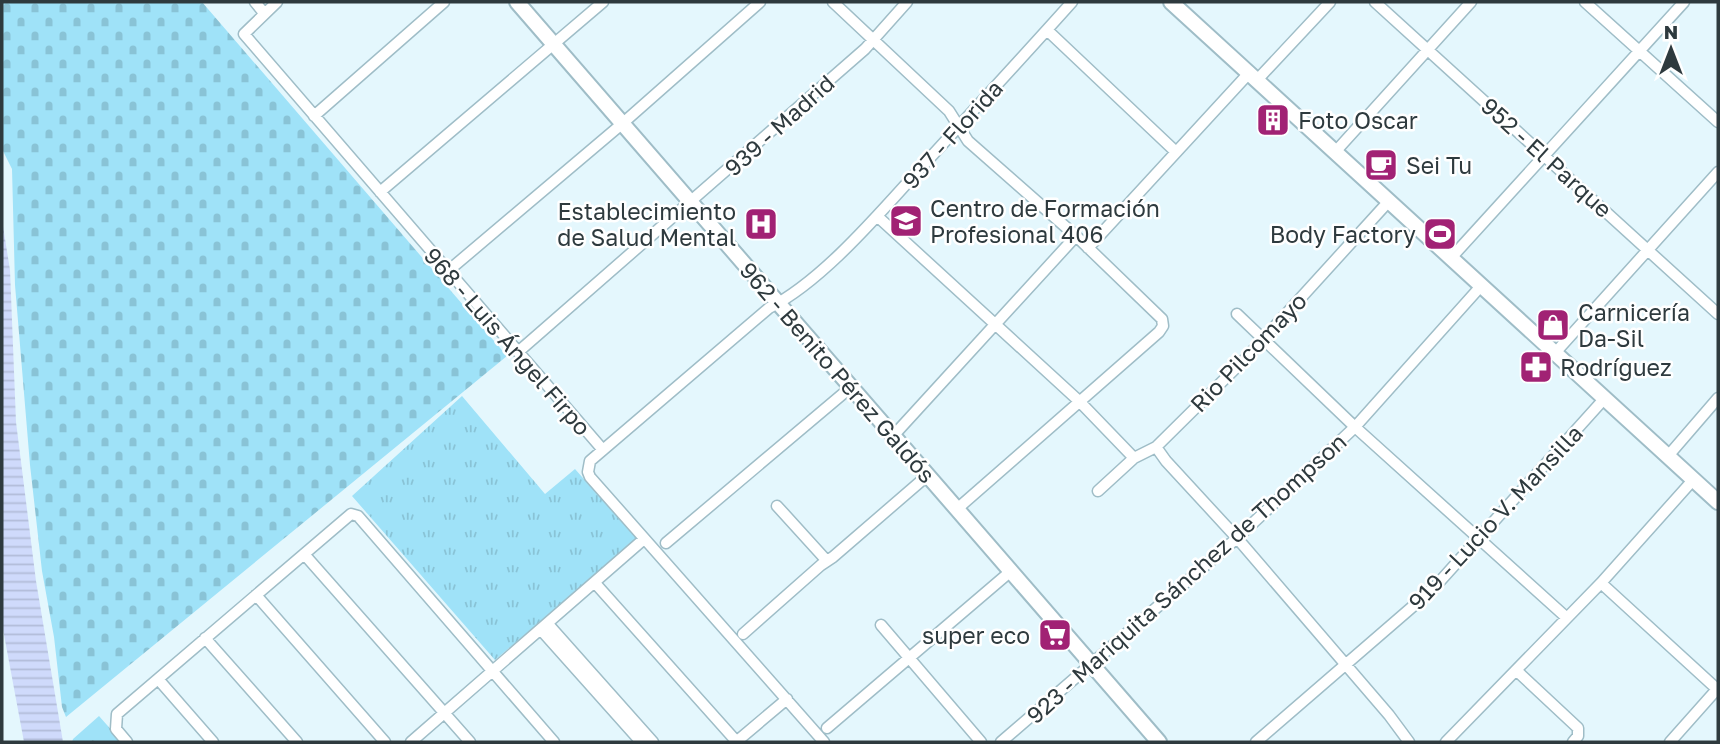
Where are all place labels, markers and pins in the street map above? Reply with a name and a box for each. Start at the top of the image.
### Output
building icon: Foto Oscar [1254,101,1292,139]
place label: Foto Oscar [1298,106,1418,134]
cafe icon: Sei Tu [1362,146,1400,184]
place label: Sei Tu [1406,151,1472,179]
place label: Centro de Formación Profesional 406 [930,194,1160,248]
place label: Establecimiento de Salud Mental [557,197,736,251]
school or university icon: Centro de Formación Profesional 406 [887,202,925,240]
hospital icon: Establecimiento de Salud Mental [742,205,780,243]
sports icon: Body Factory [1421,215,1459,253]
place label: Body Factory [1270,220,1416,248]
place label: Carnicería Da-Sil [1578,298,1690,352]
shop icon: Carnicería Da-Sil [1534,306,1572,344]
pharmacy icon: Rodríguez [1517,348,1555,386]
place label: Rodríguez [1560,353,1672,381]
supermarket icon: super eco [1036,616,1074,654]
place label: super eco [922,621,1030,649]

